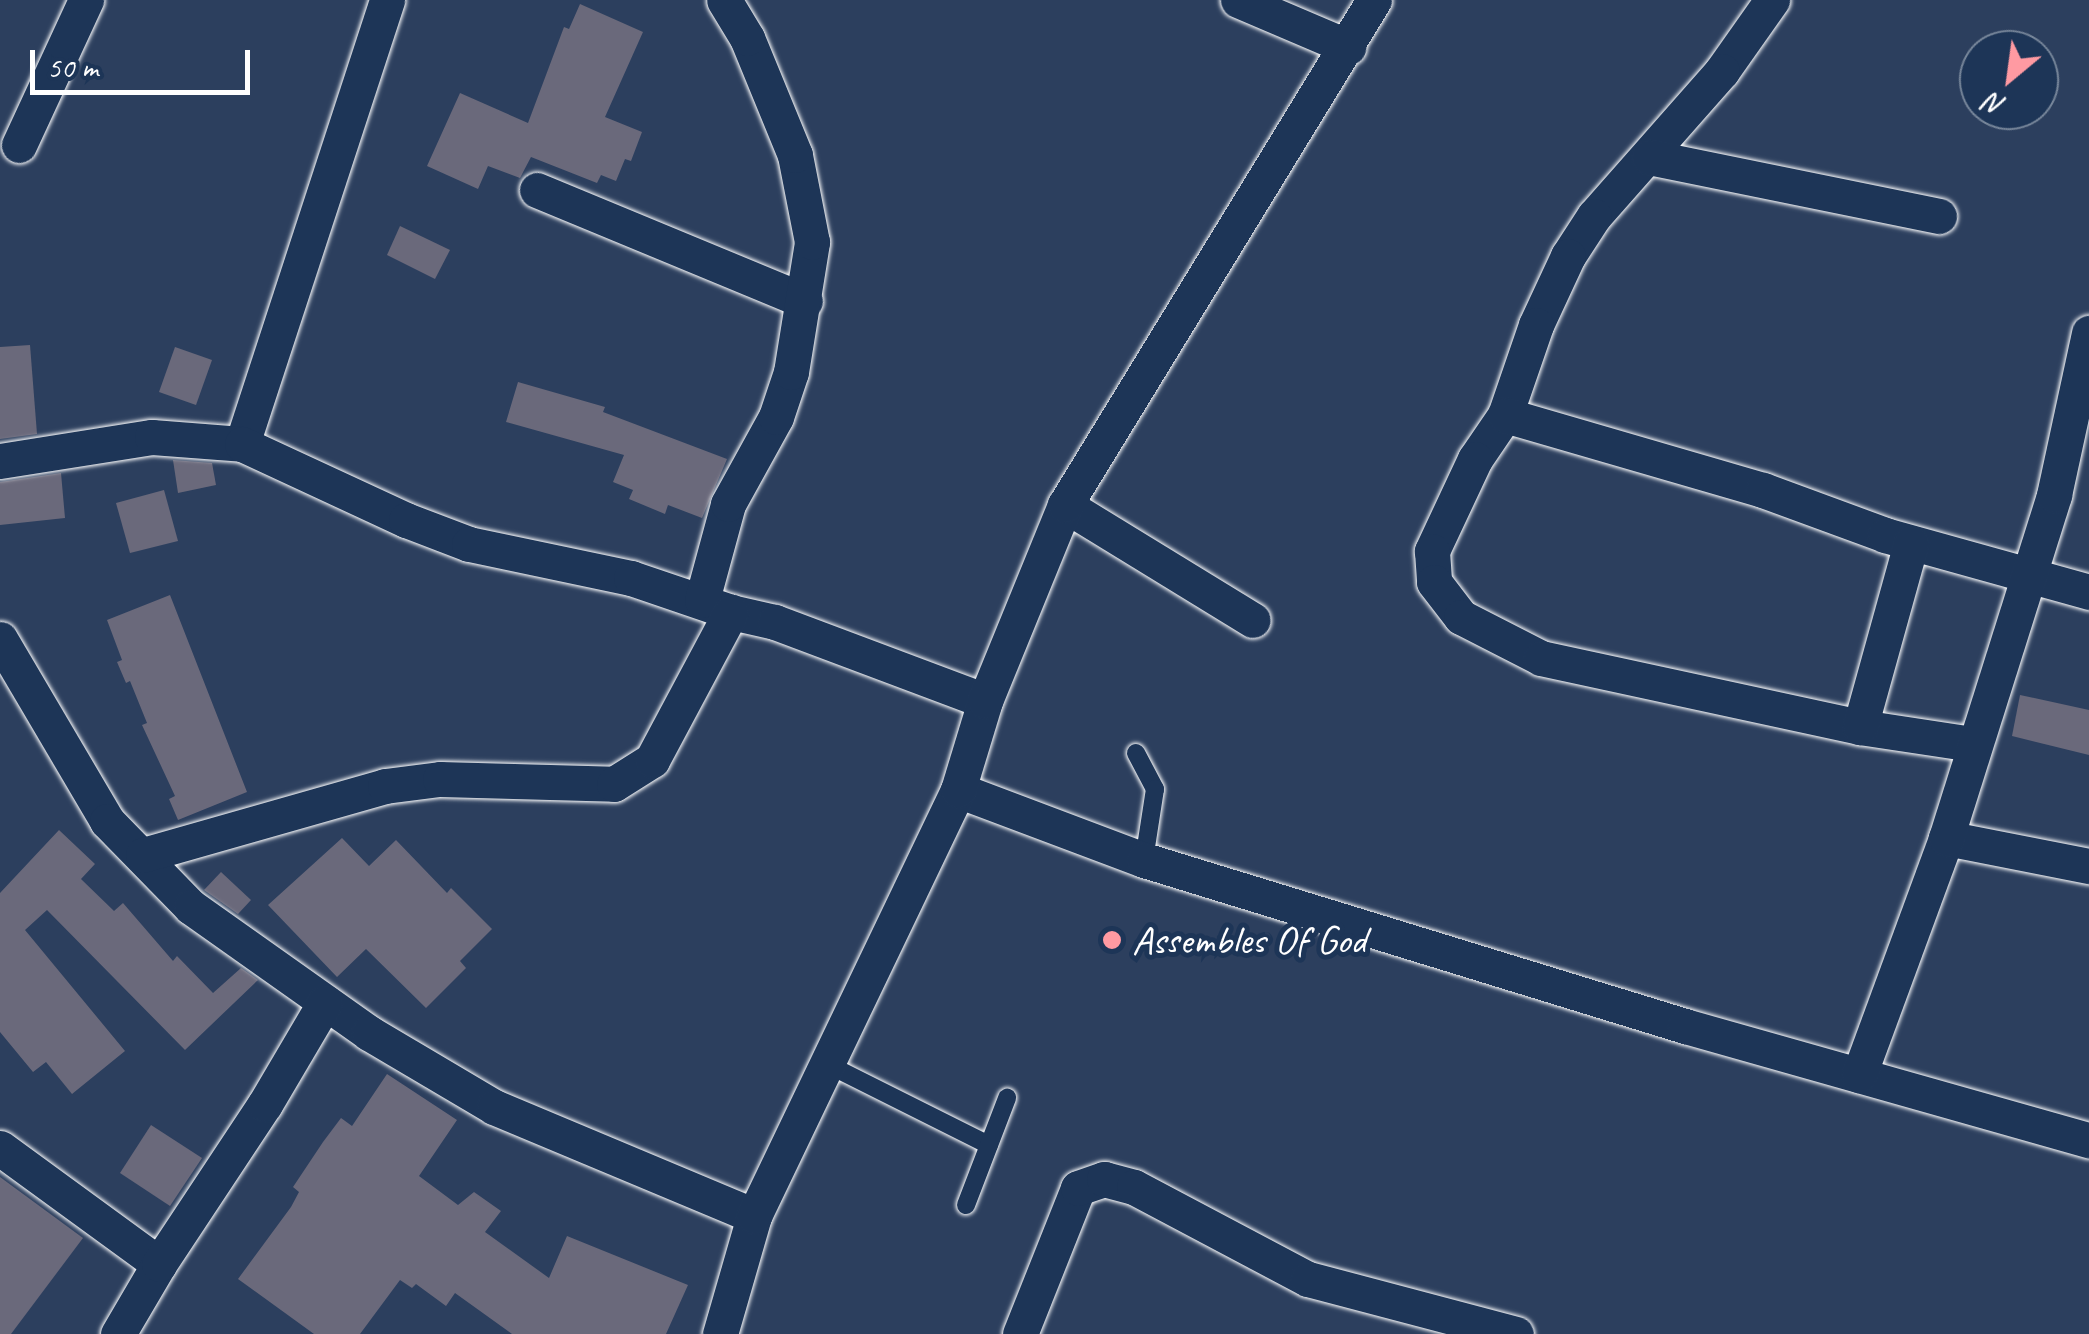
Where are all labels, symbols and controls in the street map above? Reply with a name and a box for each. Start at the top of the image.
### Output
scale bar [35,30,255,92]
north arrow [1959,30,2059,130]
text: 50 m [47,48,98,86]
text: N [1979,85,2011,124]
place label: Assembles Of God [1132,916,1366,964]
marker: Assembles Of God [1101,929,1123,951]

